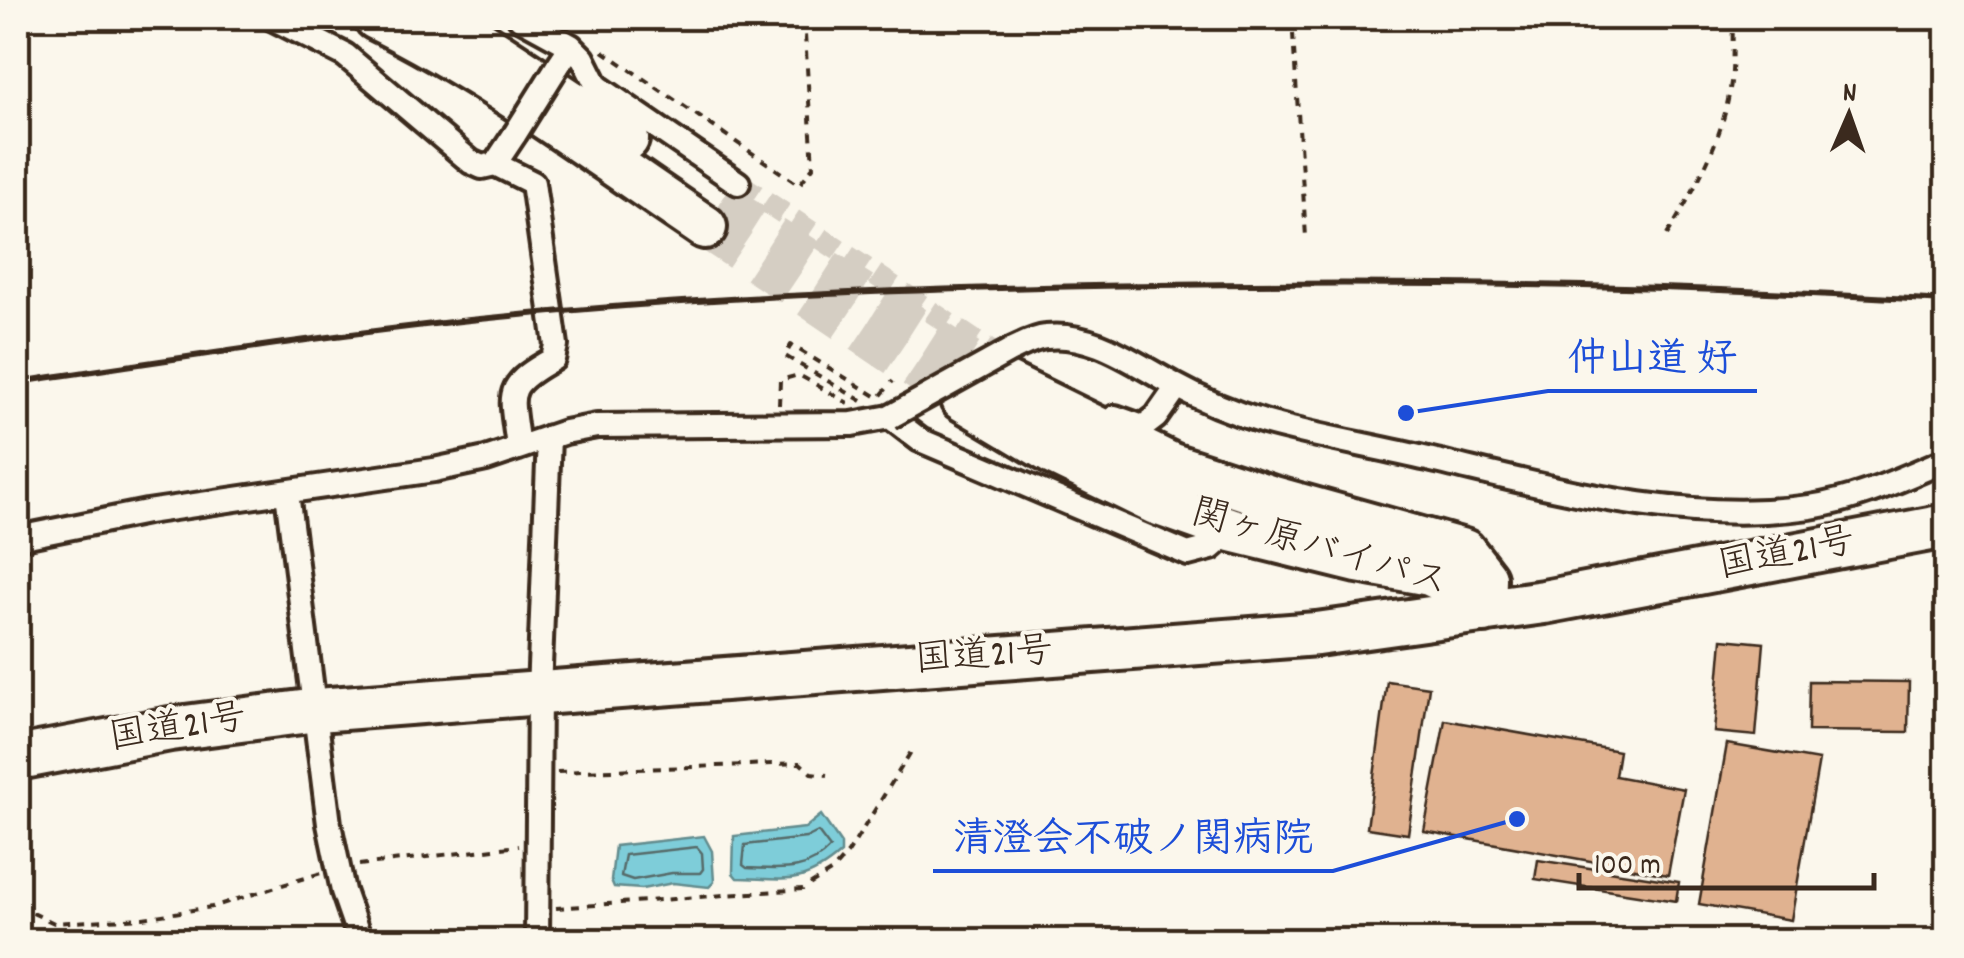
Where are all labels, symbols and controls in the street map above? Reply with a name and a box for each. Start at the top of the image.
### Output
north arrow [1799,65,1899,165]
text: N [1842,75,1857,115]
callout: 仲山道 好 [1548,321,1757,391]
text: 仲山道 好 [1567,334,1737,391]
street label: 関ヶ原バイパス [1184,487,1454,613]
street label: 国道21号 [1714,516,1860,596]
street label: 国道21号 [913,626,1055,690]
street label: 国道21号 [105,692,251,768]
callout: 清澄会不破ノ関病院 [933,801,1333,871]
text: 清澄会不破ノ関病院 [953,814,1313,871]
scale bar [1579,828,1874,890]
text: 100 m [1594,846,1661,889]

